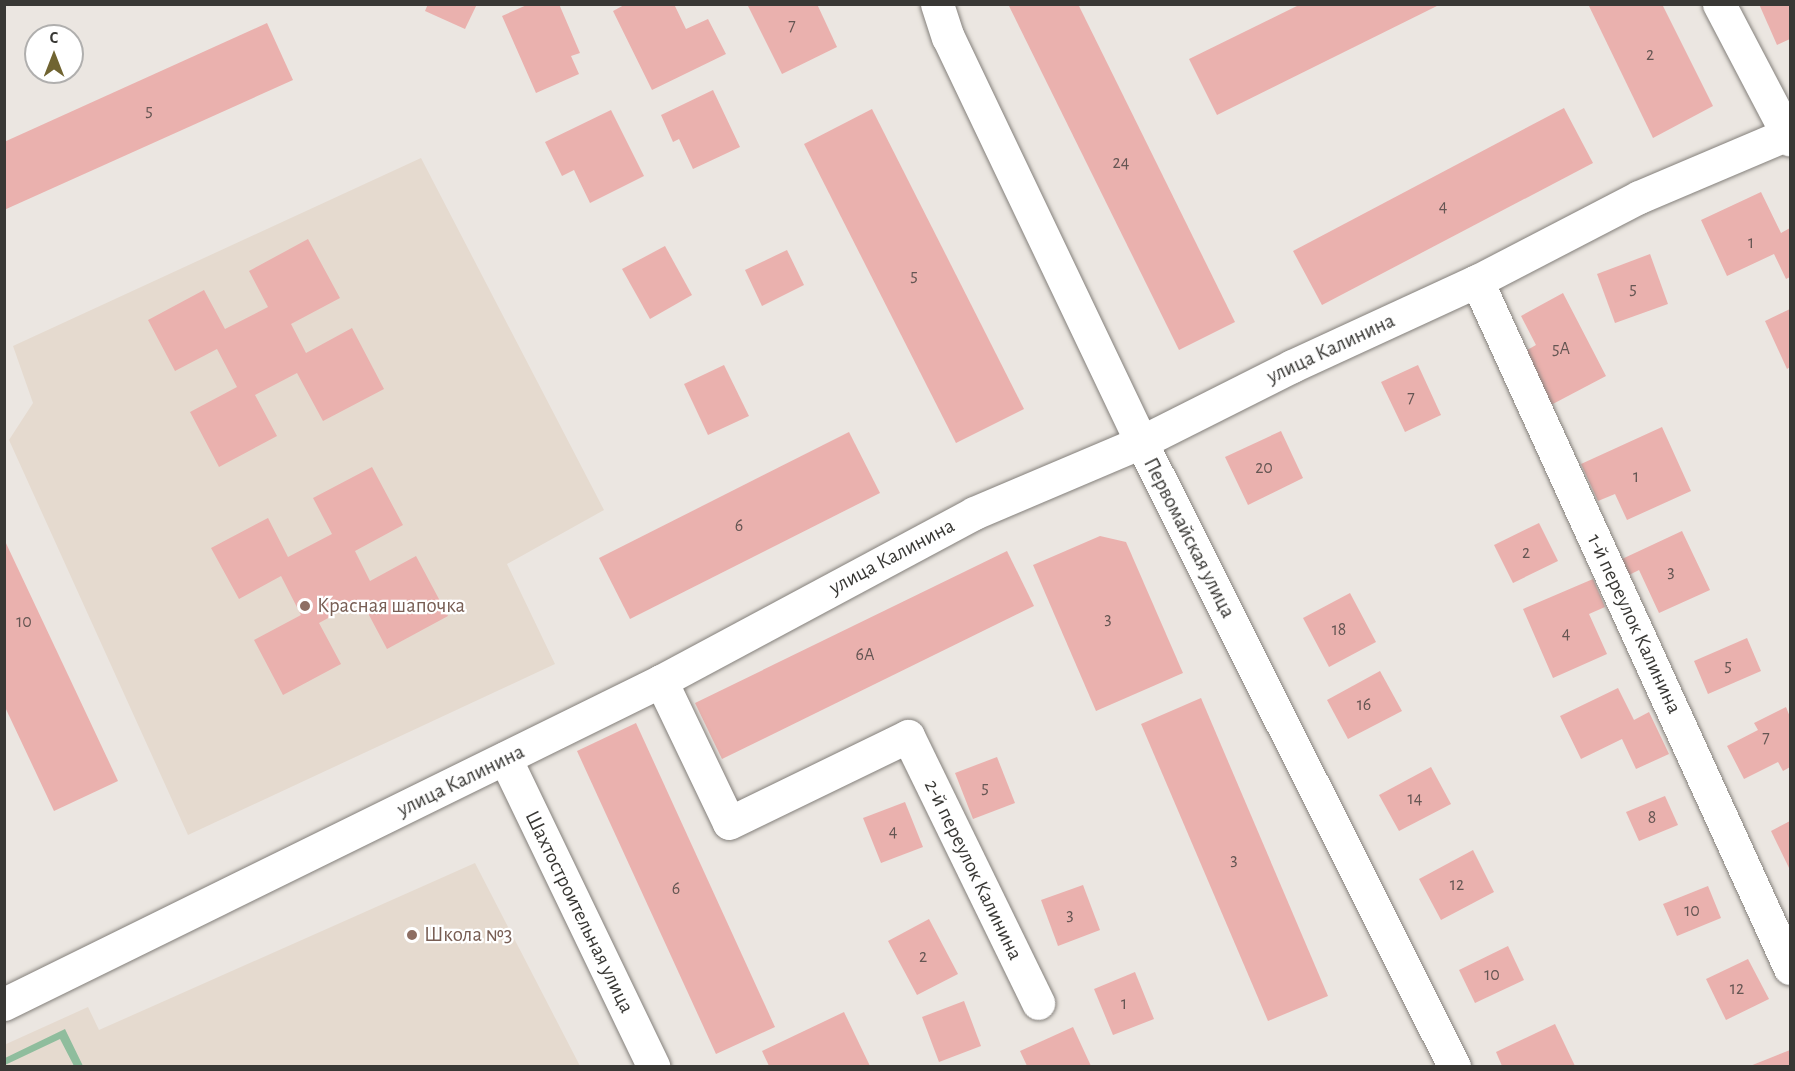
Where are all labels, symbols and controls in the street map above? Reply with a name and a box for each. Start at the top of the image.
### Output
house number: 7 [788,15,796,37]
north arrow [24,24,84,84]
text: С [50,30,58,46]
house number: 2 [1646,44,1654,66]
house number: 5 [145,100,153,122]
house number: 24 [1113,152,1129,174]
house number: 4 [1439,196,1447,218]
house number: 1 [1748,232,1754,254]
house number: 5 [910,265,918,287]
house number: 5 [1629,278,1637,300]
street label: улица Калинина [1263,308,1399,390]
house number: 5А [1552,338,1570,360]
house number: 7 [1407,387,1415,409]
street label: Первомайская улица [1138,453,1240,623]
house number: 20 [1255,457,1273,479]
house number: 1 [1633,466,1639,488]
street label: улица Калинина [825,513,959,601]
house number: 6 [735,515,743,537]
street label: 1-й переулок Калинина [1581,530,1687,718]
house number: 2 [1522,542,1530,564]
house number: 3 [1667,561,1675,583]
place label: Красная шапочка [317,593,465,619]
marker: Красная шапочка [298,599,312,613]
house number: 3 [1104,608,1112,630]
house number: 10 [16,611,32,633]
house number: 18 [1332,619,1346,641]
house number: 4 [1562,623,1570,645]
house number: 6А [855,644,875,666]
house number: 5 [1724,655,1732,677]
house number: 16 [1357,694,1371,716]
house number: 7 [1762,727,1770,749]
street label: улица Калинина [393,739,529,823]
street label: 2-й переулок Калинина [918,776,1028,964]
house number: 5 [981,777,989,799]
house number: 14 [1408,788,1422,810]
street label: Шахтостроительная улица [519,807,639,1017]
house number: 8 [1648,807,1656,829]
house number: 4 [889,821,897,843]
house number: 3 [1230,849,1238,871]
house number: 12 [1450,874,1464,896]
house number: 6 [672,878,680,900]
house number: 10 [1684,900,1700,922]
house number: 3 [1066,904,1074,926]
place label: Школа №3 [424,922,512,948]
marker: Школа №3 [405,928,419,942]
house number: 2 [919,946,927,968]
house number: 10 [1484,964,1500,986]
house number: 12 [1730,978,1744,1000]
house number: 1 [1121,993,1127,1015]

